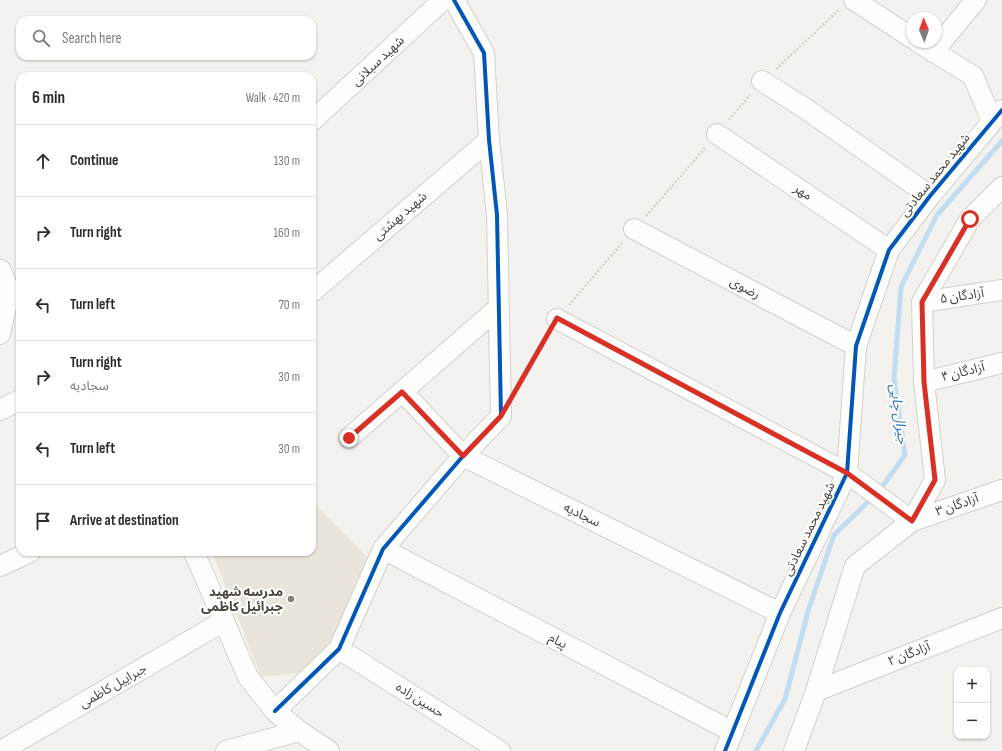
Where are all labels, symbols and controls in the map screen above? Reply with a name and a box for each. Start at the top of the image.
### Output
north arrow [906,12,942,48]
search box [16,16,316,60]
icon: search [30,27,52,49]
text: Search here [62,29,122,48]
street label: شهید سبلانی [348,33,408,89]
text: 6 min [32,88,65,108]
text: Walk · 420 m [246,90,300,106]
street label: شهید محمد سعادتی [896,130,974,220]
icon: ahead [32,150,54,172]
text: Continue [70,151,119,170]
text: 130 m [274,153,300,169]
street label: مهر [790,180,815,204]
street label: شهید بهشتی [370,188,430,244]
route start [961,210,979,228]
icon: right [32,222,54,244]
text: Turn right [70,223,122,242]
text: 160 m [274,225,300,241]
street label: رضوی [727,273,763,303]
street label: آزادگان ۵ [939,285,986,307]
icon: left [32,294,54,316]
text: Turn left [70,295,115,314]
text: 70 m [279,297,300,313]
text: Turn right [70,353,122,372]
street label: آزادگان ۴ [940,359,988,385]
icon: right [32,366,54,388]
text: 30 m [278,369,300,385]
text: سجادیه [70,378,109,394]
water label: جیرال چایی [885,383,912,446]
route end [340,429,358,447]
icon: left [32,438,54,460]
text: Turn left [70,439,115,458]
text: 30 m [278,441,300,457]
street label: شهید محمد سعادتی [779,479,839,579]
street label: آزادگان ۳ [933,490,982,520]
street label: سجادیه [561,499,603,531]
icon: arrive [32,510,54,532]
text: Arrive at destination [70,511,179,530]
place label: مدرسه شهید جبرائیل کاظمی [201,584,283,615]
marker: مدرسه شهید جبرائیل کاظمی [286,594,296,604]
street label: پیام [545,630,570,654]
street label: آزادگان ۲ [885,638,934,669]
street label: جبراییل کاظمی [76,660,150,712]
map controls [954,667,990,739]
button: + [954,667,990,703]
street label: حسین زاده [393,679,447,721]
button: − [954,703,990,739]

